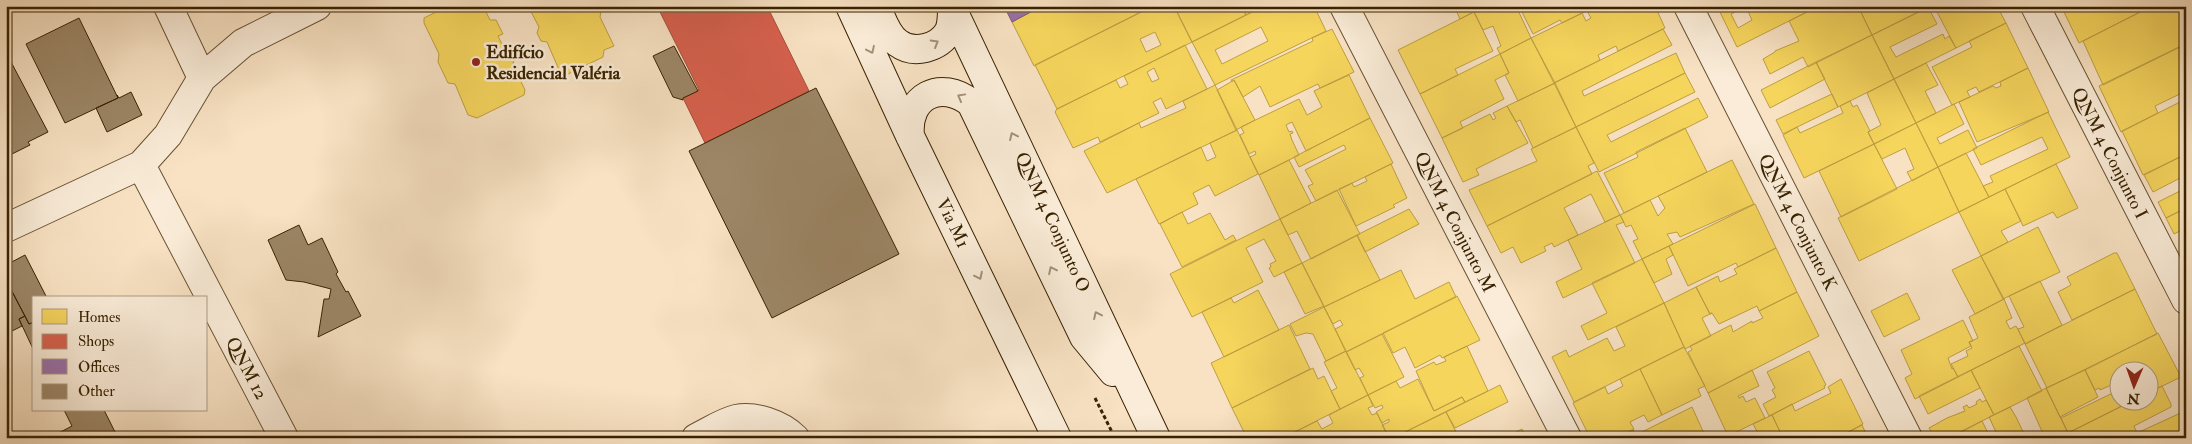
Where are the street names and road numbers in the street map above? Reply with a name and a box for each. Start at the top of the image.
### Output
street label: QNM 4 Conjunto I [2066,83,2153,223]
street label: QNM 4 Conjunto O [1010,148,1095,296]
street label: QNM 4 Conjunto M [1409,148,1500,297]
street label: QNM 4 Conjunto K [1753,150,1842,295]
street label: Via M1 [931,195,974,252]
street label: QNM 12 [220,333,273,404]

